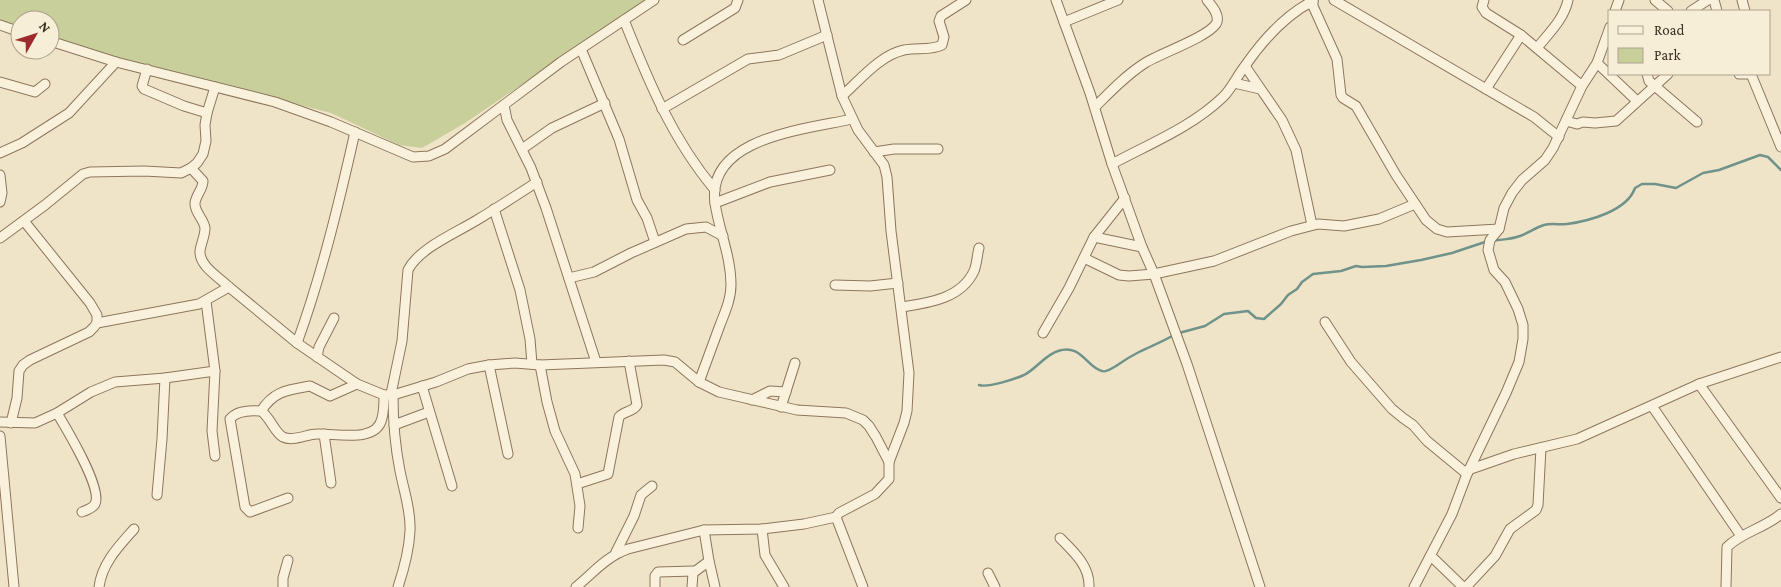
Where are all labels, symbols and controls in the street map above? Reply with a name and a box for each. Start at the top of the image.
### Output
north arrow [10,10,60,60]
legend [1608,10,1771,75]
text: N [36,18,55,36]
text: Road [1654,22,1685,38]
text: Park [1654,47,1681,63]

